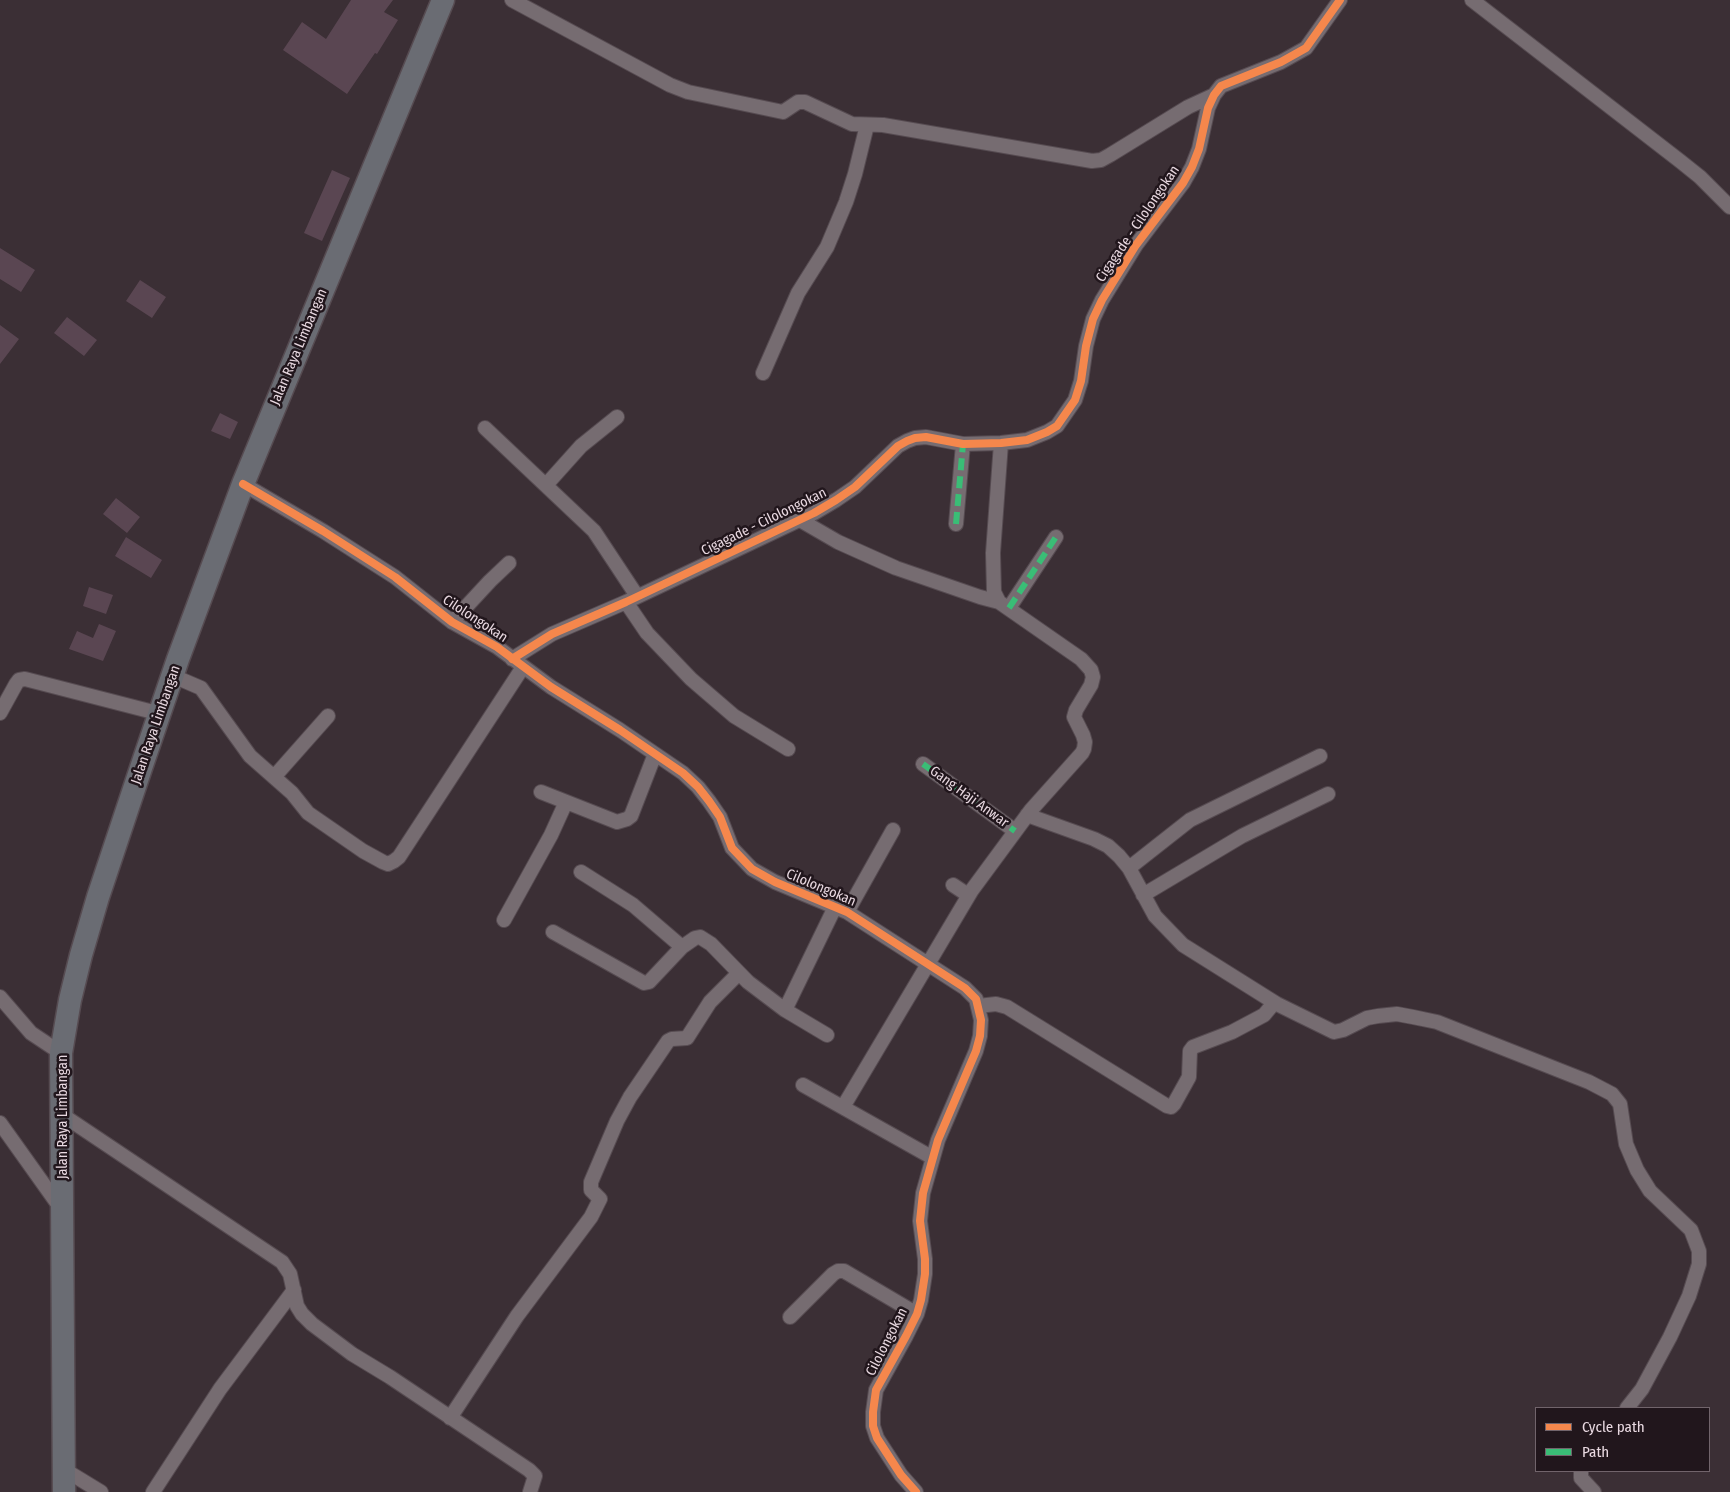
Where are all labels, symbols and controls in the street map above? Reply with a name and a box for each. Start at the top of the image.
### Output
street label: Cigagade - Cilolongokan [1093,162,1183,286]
street label: Jalan Raya Limbangan [267,286,331,408]
street label: Cigagade - Cilolongokan [699,484,829,560]
street label: Cilolongokan [439,592,511,646]
street label: Jalan Raya Limbangan [128,663,184,787]
street label: Gang Haji Anwar [926,763,1012,831]
street label: Cilolongokan [784,866,858,910]
street label: Jalan Raya Limbangan [55,1055,71,1179]
street label: Cilolongokan [863,1305,911,1379]
legend [1535,1407,1710,1472]
text: Cycle path [1582,1418,1645,1436]
text: Path [1582,1443,1609,1461]

